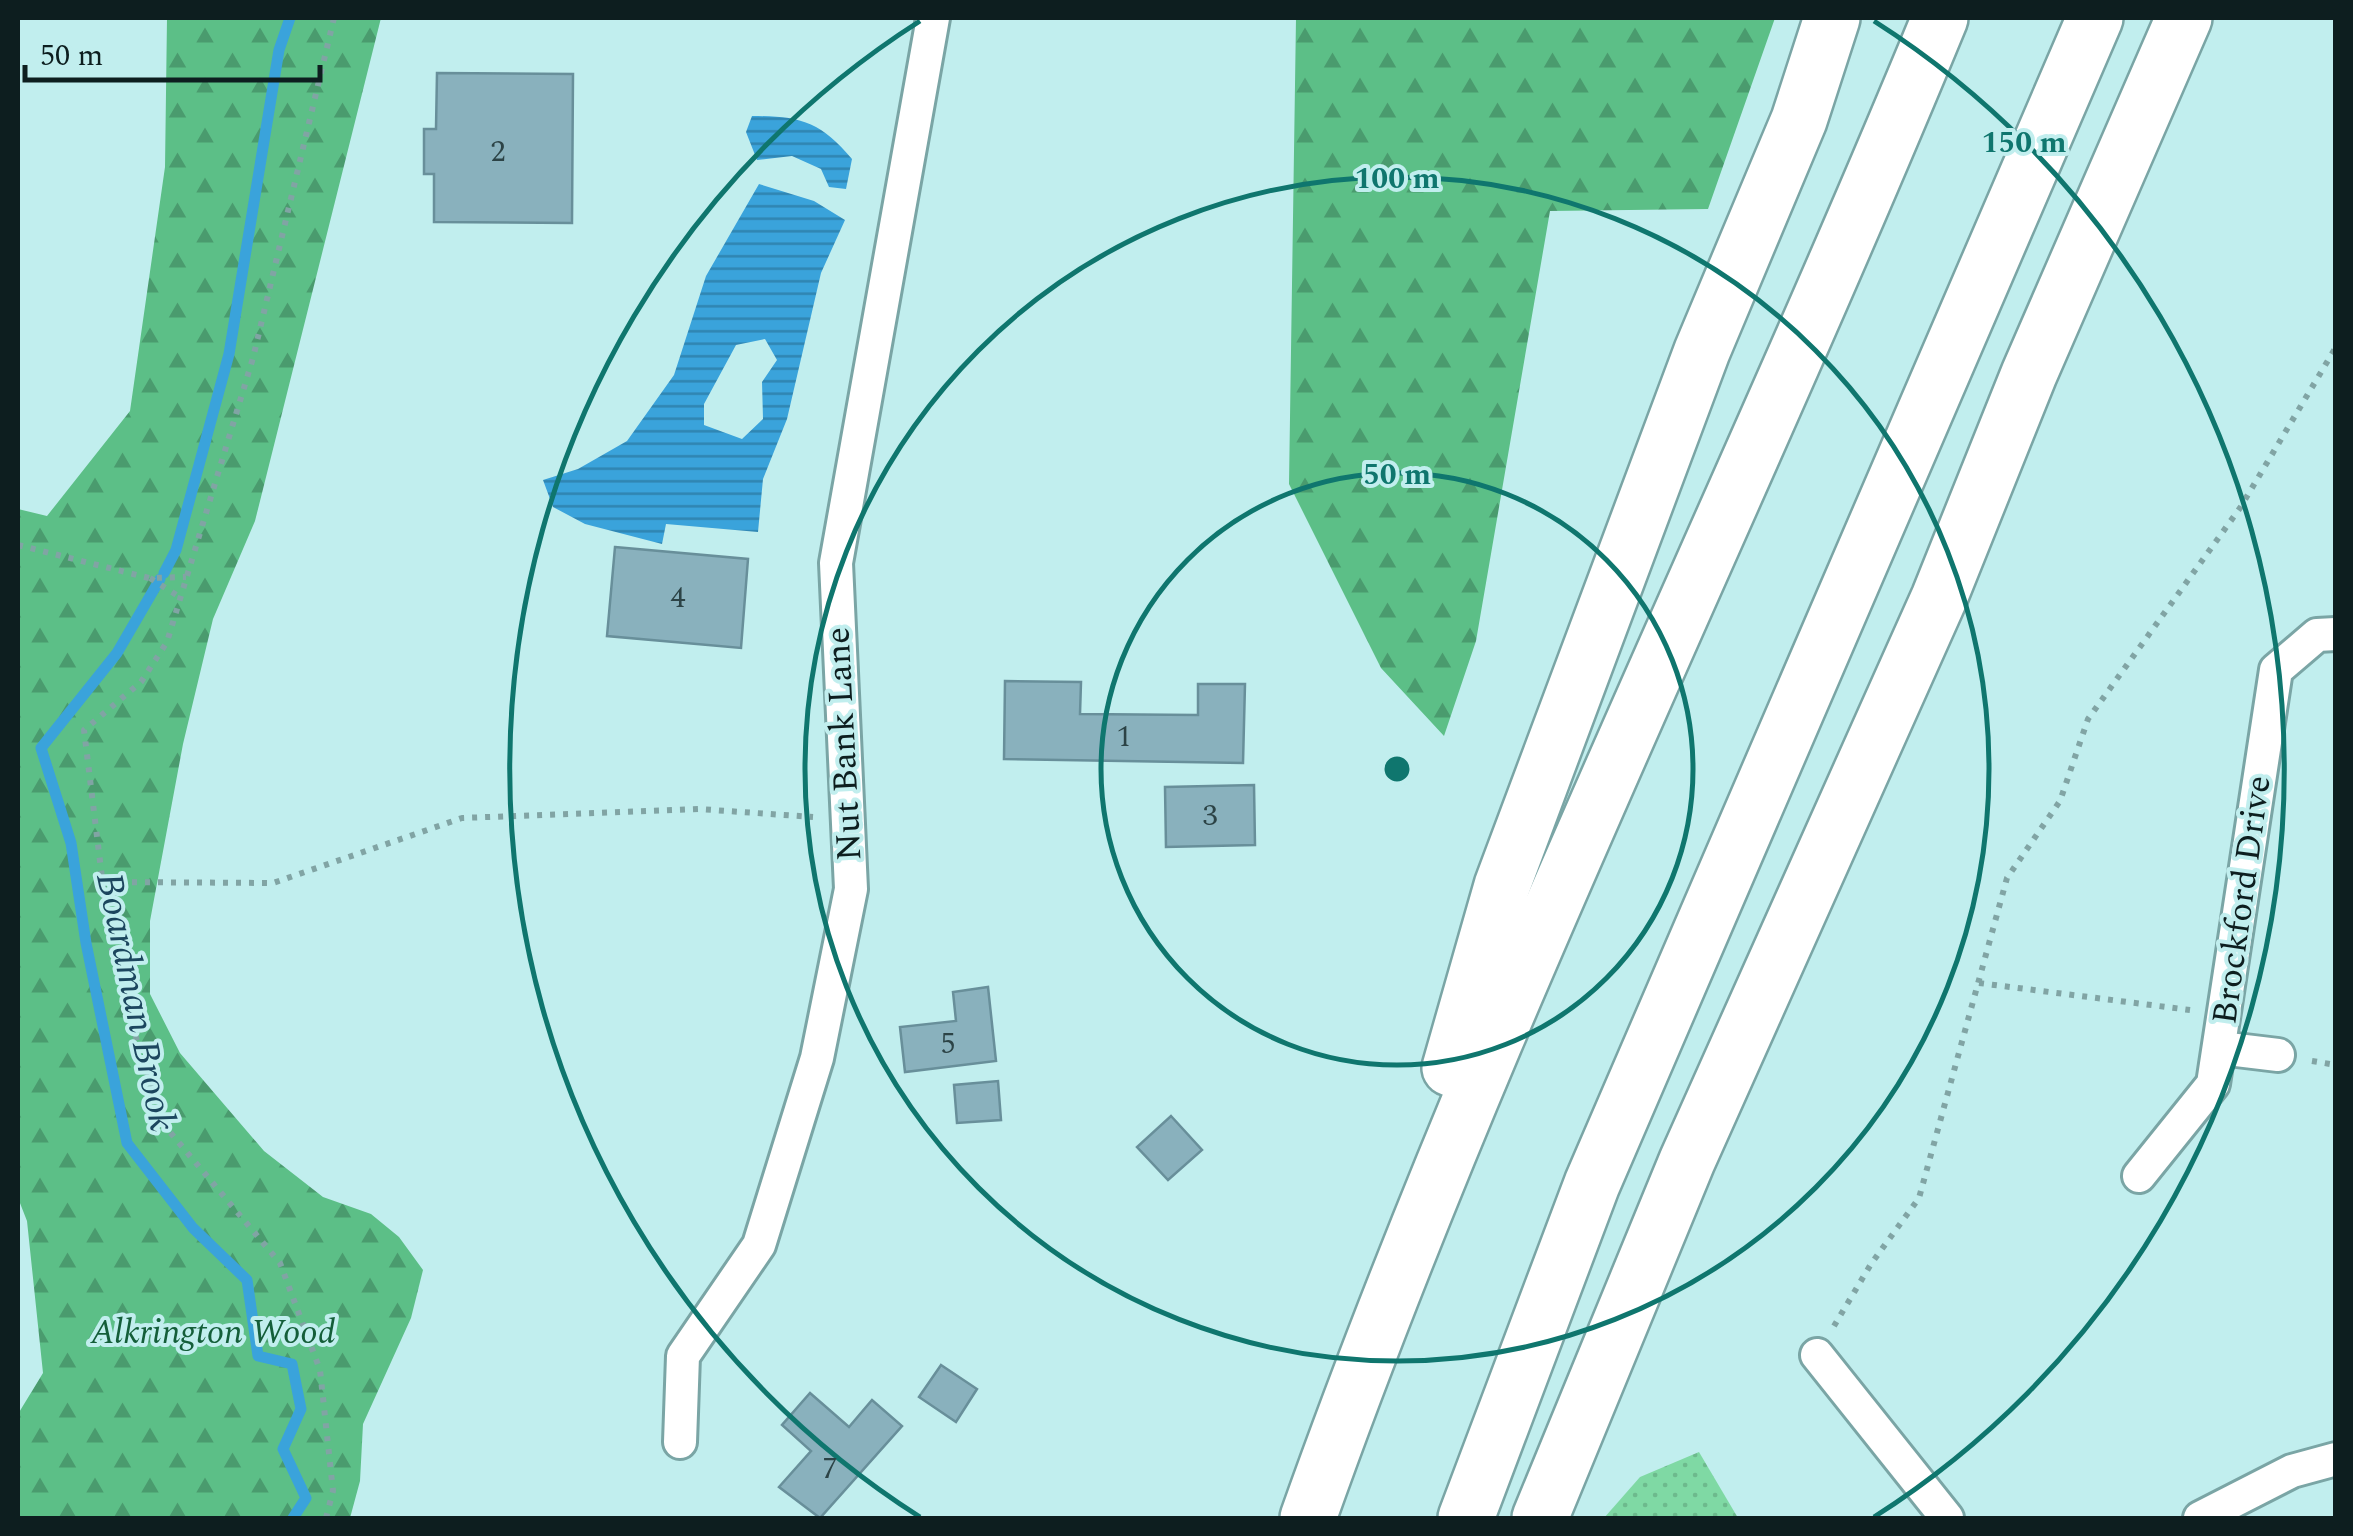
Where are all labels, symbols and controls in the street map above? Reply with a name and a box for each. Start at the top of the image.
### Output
scale bar [25,20,320,82]
text: 50 m [40,33,103,79]
text: 150 m [1981,120,2067,166]
house number: 2 [491,129,506,175]
text: 100 m [1354,156,1440,202]
text: 50 m [1363,452,1431,498]
house number: 4 [671,575,686,621]
street label: Nut Bank Lane [811,626,877,862]
house number: 1 [1117,714,1132,760]
centre of rings [1379,751,1415,787]
street label: Brockford Drive [2198,772,2286,1028]
house number: 3 [1203,793,1218,839]
water label: Boardman Brook [79,867,191,1137]
house number: 5 [941,1021,956,1067]
park label: Alkrington Wood [89,1306,336,1359]
house number: 7 [823,1446,838,1492]

